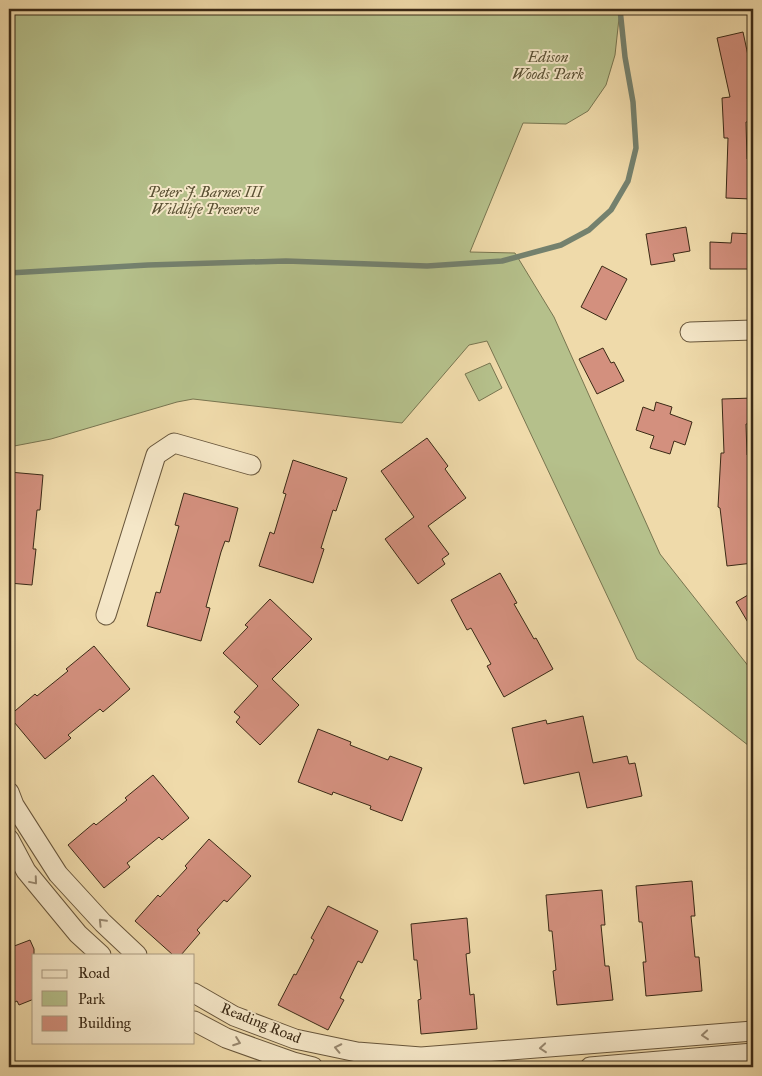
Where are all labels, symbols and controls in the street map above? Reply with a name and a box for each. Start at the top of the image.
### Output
park label: Edison Woods Park [512,48,584,83]
park label: Peter J. Barnes III Wildlife Preserve [148,183,264,218]
one-way arrow [28,875,37,884]
one-way arrow [99,918,108,927]
legend [32,954,195,1044]
text: Road [78,964,110,982]
text: Park [78,990,105,1008]
street label: Reading Road [218,999,304,1047]
text: Building [78,1014,132,1032]
one-way arrow [700,1029,708,1040]
one-way arrow [233,1037,241,1047]
one-way arrow [538,1042,546,1053]
one-way arrow [334,1043,343,1054]

